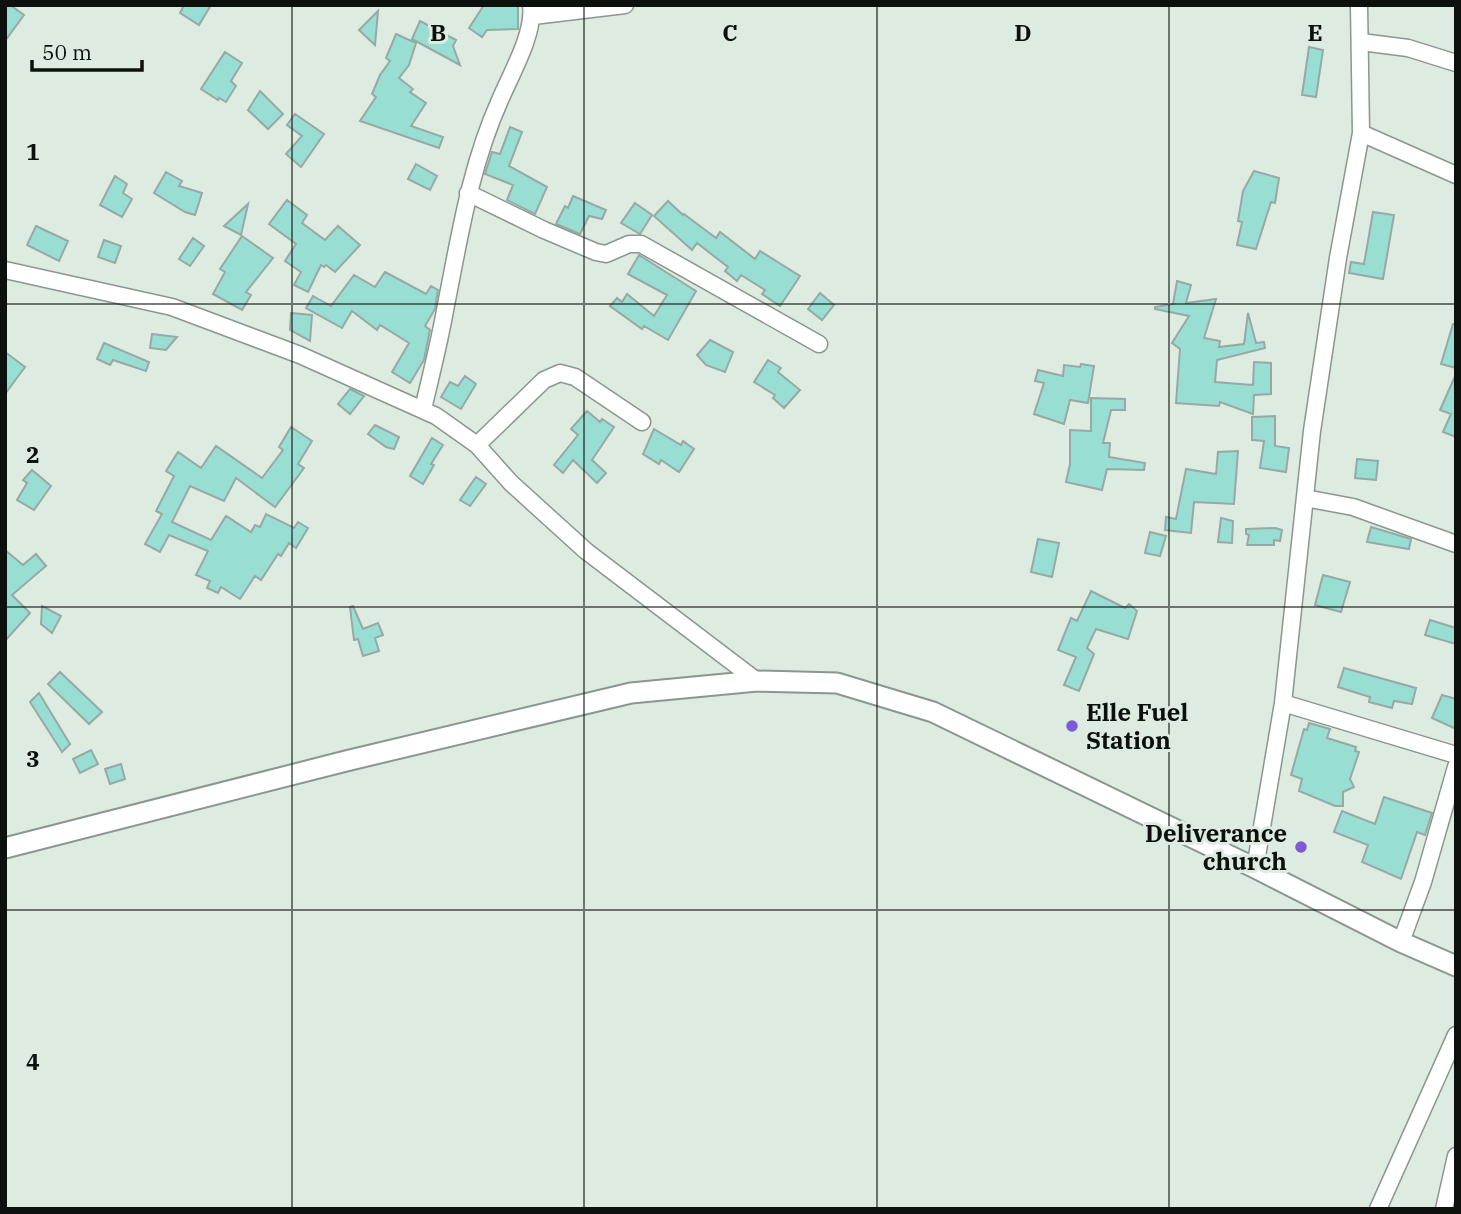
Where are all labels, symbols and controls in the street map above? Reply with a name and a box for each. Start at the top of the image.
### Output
text: B [430,17,446,47]
text: C [722,17,738,47]
text: D [1014,17,1032,47]
text: E [1307,17,1323,47]
scale bar [32,28,142,72]
text: 50 m [42,38,92,66]
text: 1 [26,136,40,166]
text: 2 [26,439,40,469]
place label: Elle Fuel Station [1086,696,1188,756]
marker: Elle Fuel Station [1064,718,1080,734]
text: 3 [26,743,40,773]
place label: Deliverance church [1145,817,1287,877]
marker: Deliverance church [1293,839,1309,855]
text: 4 [26,1046,40,1076]

